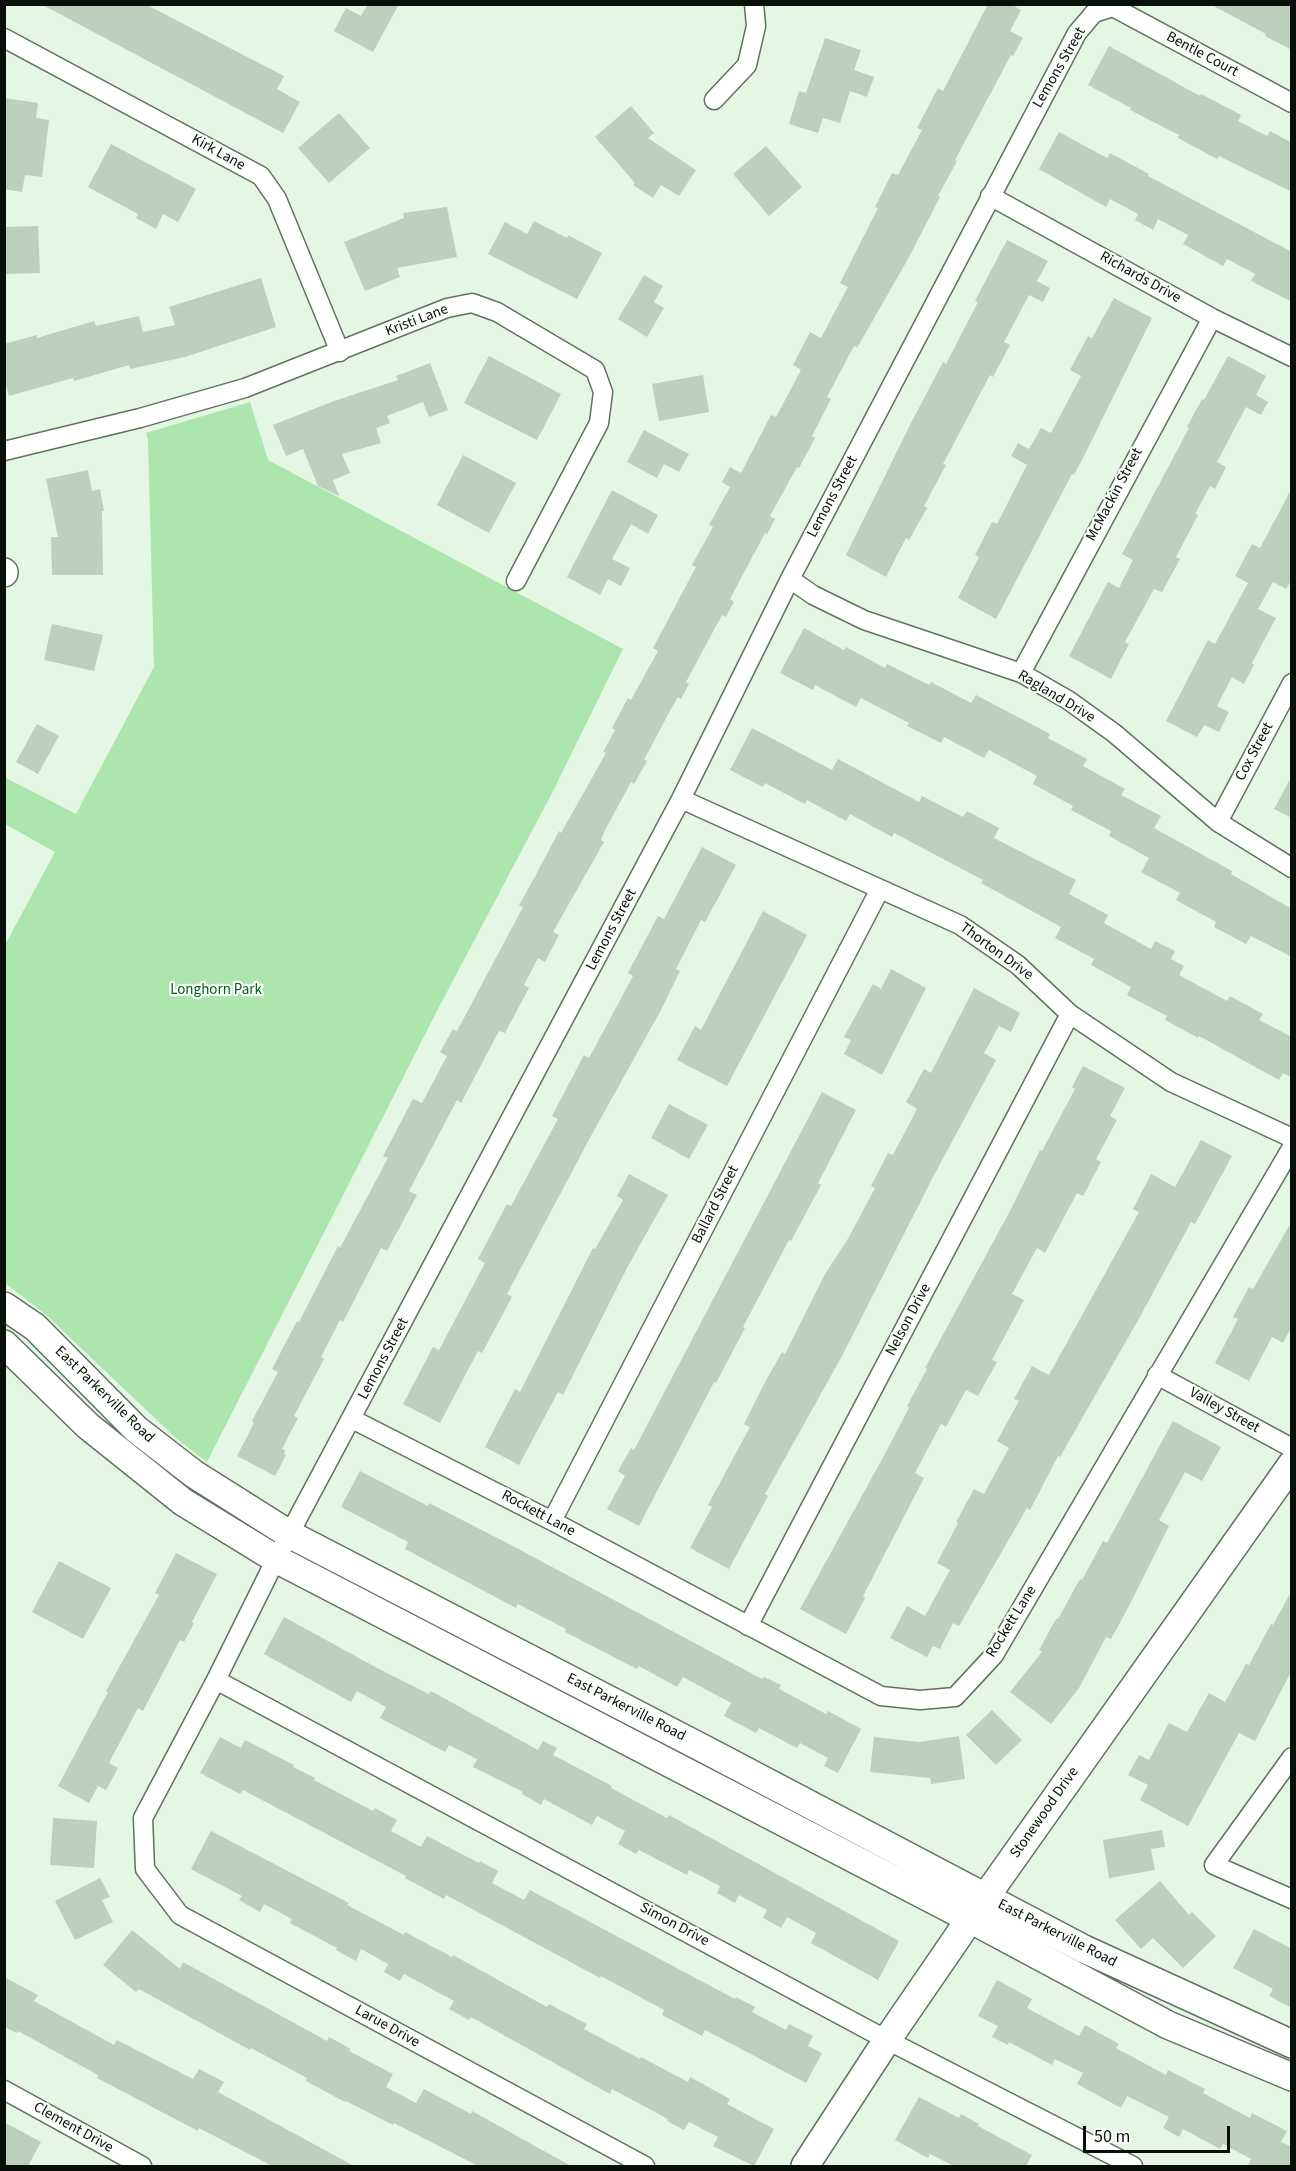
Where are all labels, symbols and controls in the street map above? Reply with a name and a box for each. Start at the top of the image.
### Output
street label: Lemons Street [1030,24,1090,112]
street label: Bentle Court [1163,29,1241,81]
street label: Kirk Lane [188,131,248,175]
street label: Richards Drive [1096,248,1184,308]
street label: Kristi Lane [383,301,451,341]
street label: McMackin Street [1083,445,1147,545]
street label: Lemons Street [804,453,862,541]
street label: Ragland Drive [1014,667,1098,727]
street label: Cox Street [1232,720,1278,784]
street label: Lemons Street [583,886,641,974]
street label: Thorton Drive [956,919,1036,985]
park label: Longhorn Park [170,982,262,1000]
street label: Ballard Street [689,1163,743,1247]
street label: Nelson Drive [882,1281,936,1359]
street label: Lemons Street [355,1315,413,1403]
street label: East Parkerville Road [51,1343,157,1447]
street label: Valley Street [1186,1384,1262,1438]
street label: Rockett Lane [498,1487,578,1541]
street label: Rockett Lane [983,1583,1041,1661]
street label: East Parkerville Road [563,1670,689,1746]
street label: Stonewood Drive [1007,1764,1083,1862]
street label: East Parkerville Road [994,1896,1120,1972]
street label: Simon Drive [636,1899,712,1951]
street label: Larue Drive [352,2002,422,2052]
street label: Clement Drive [30,2099,116,2157]
scale bar [1086,2114,1233,2152]
text: 50 m [1094,2124,1130,2149]

